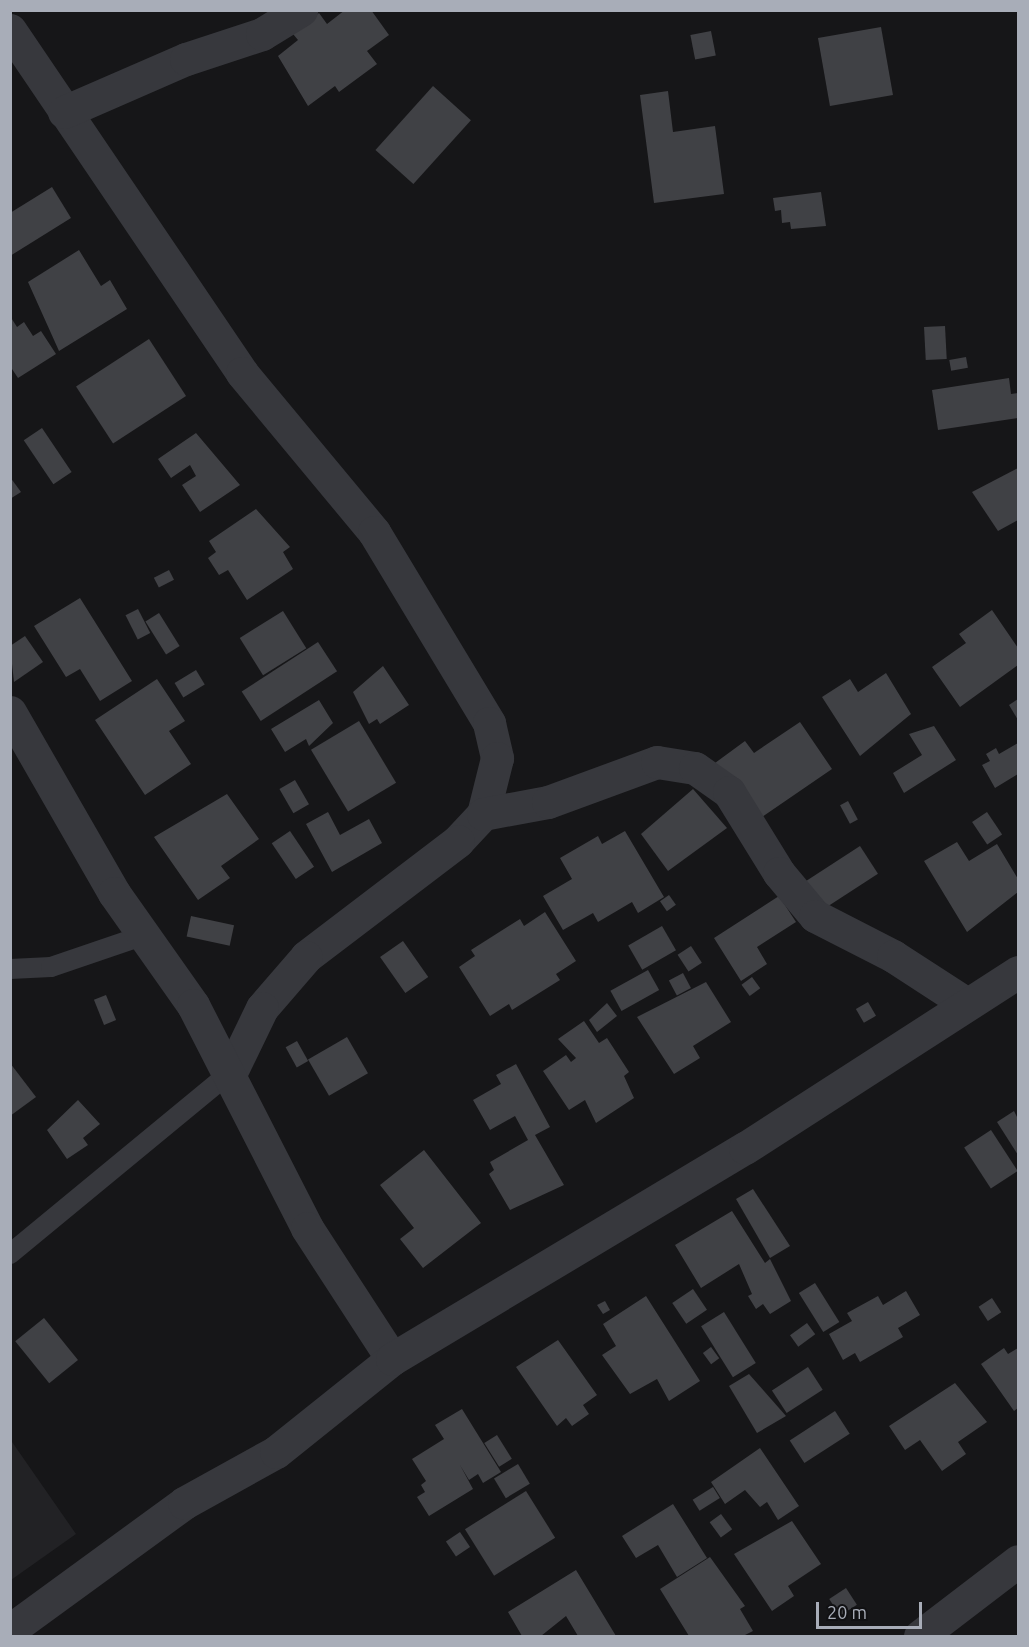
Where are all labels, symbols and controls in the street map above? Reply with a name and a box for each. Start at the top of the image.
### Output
scale bar [819,1590,926,1628]
text: 20 m [827,1602,867,1622]

